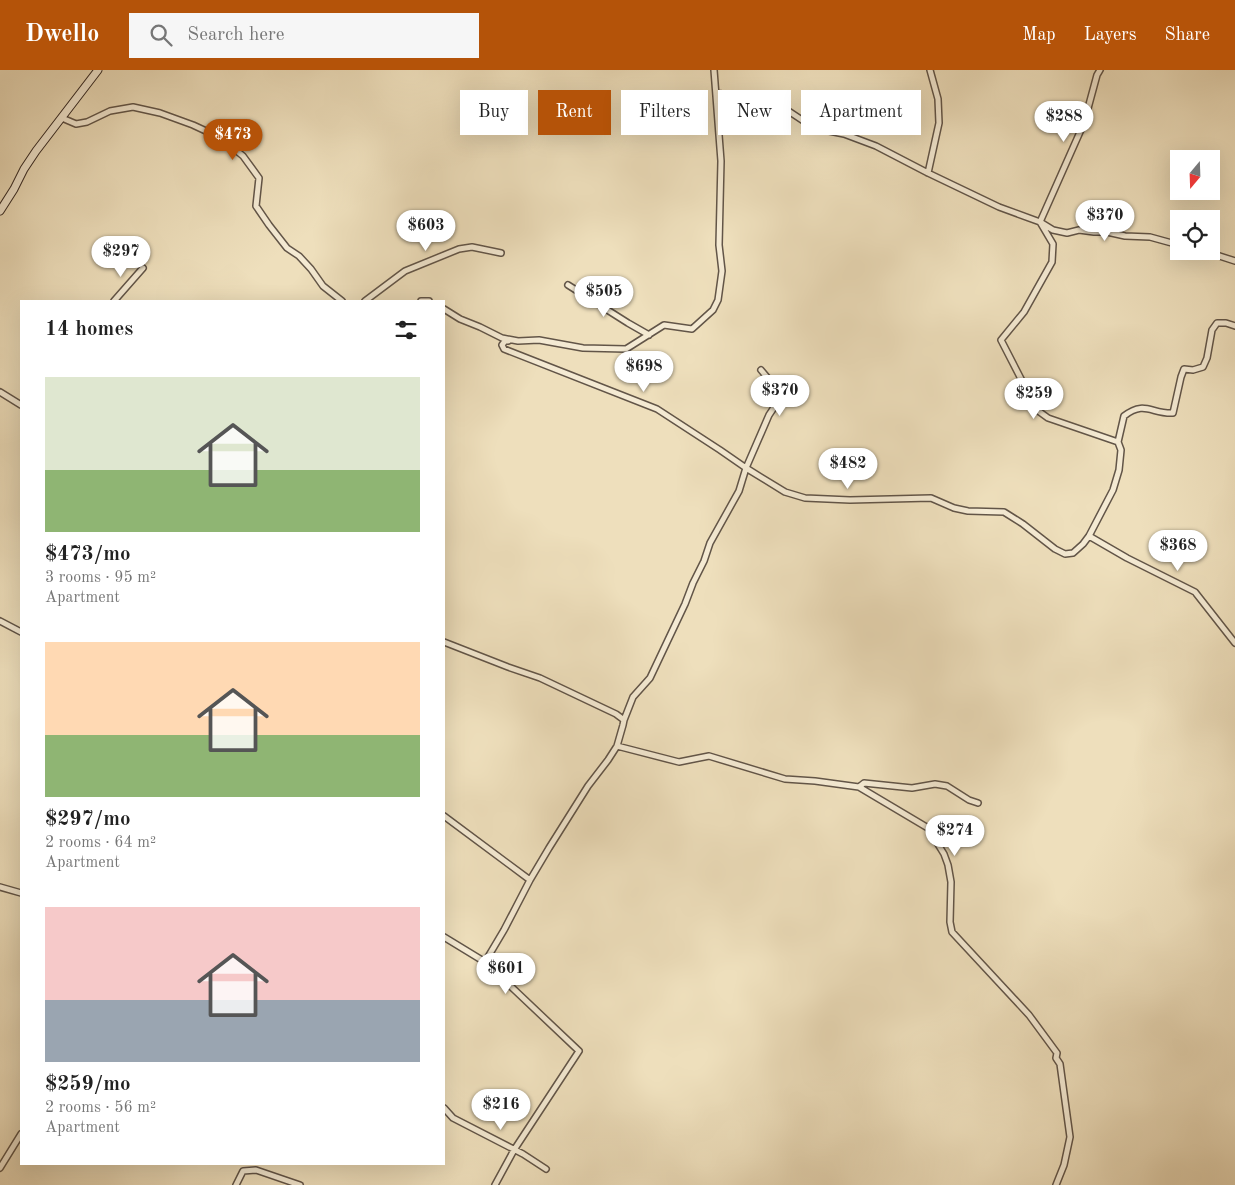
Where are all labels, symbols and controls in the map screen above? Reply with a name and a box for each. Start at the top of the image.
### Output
search box [129,13,479,58]
icon: search [147,21,175,49]
text: Dwello [25,23,99,47]
text: Search here [187,26,285,45]
text: Map [1022,26,1056,44]
text: Layers [1084,26,1136,44]
text: Share [1164,26,1210,44]
chip: Buy [460,90,528,135]
chip: Rent [538,90,611,135]
chip: Filters [621,90,708,135]
chip: New [718,90,791,135]
chip: Apartment [801,90,921,135]
pin: $288 [1034,100,1094,143]
text: $288 [1045,109,1083,125]
pin: $473 [203,118,263,161]
text: $473 [214,127,252,143]
north arrow [1170,150,1220,200]
map controls [1170,150,1220,260]
pin: $370 [1075,200,1135,242]
text: $370 [1086,208,1124,224]
pin: $603 [396,210,456,252]
button: locate [1170,210,1220,260]
text: $603 [407,218,445,234]
pin: $297 [91,236,151,278]
text: $297 [102,244,140,260]
pin: $505 [574,276,634,318]
text: $505 [585,284,623,300]
icon: filters [392,316,420,344]
text: 14 homes [45,319,133,340]
pin: $698 [614,350,674,393]
text: $698 [625,359,663,375]
pin: $370 [750,374,810,417]
pin: $259 [1004,378,1064,420]
text: $370 [761,383,799,399]
text: $259 [1015,386,1053,402]
icon: home [188,410,278,500]
pin: $482 [818,448,878,490]
text: $482 [829,456,867,472]
pin: $368 [1148,530,1208,572]
text: $368 [1159,538,1197,554]
text: $473/mo [45,544,131,565]
text: 3 rooms · 95 m² [45,570,156,586]
text: Apartment [45,590,120,606]
icon: home [188,675,278,765]
text: $297/mo [45,809,131,830]
pin: $274 [925,814,985,857]
text: $274 [936,823,974,839]
text: 2 rooms · 64 m² [45,835,156,851]
text: Apartment [45,855,120,871]
icon: home [188,940,278,1030]
pin: $601 [476,952,536,995]
text: $601 [487,961,525,977]
text: $259/mo [45,1074,131,1095]
pin: $216 [471,1088,531,1131]
text: $216 [482,1097,520,1113]
text: 2 rooms · 56 m² [45,1100,156,1116]
text: Apartment [45,1120,120,1136]

